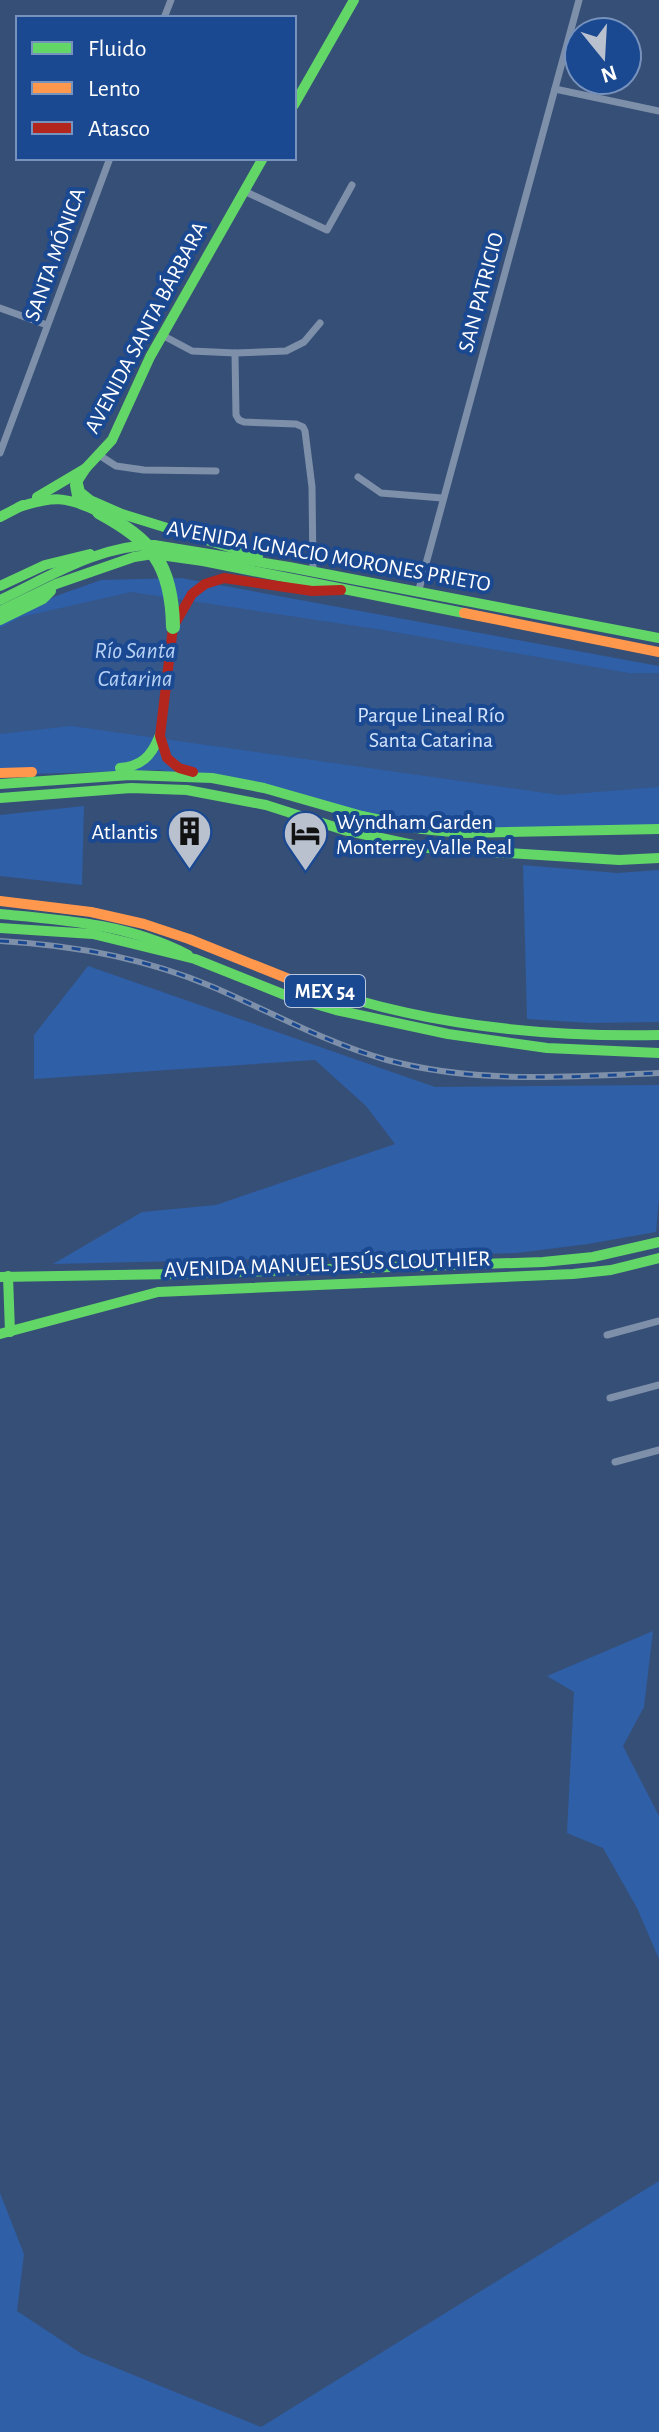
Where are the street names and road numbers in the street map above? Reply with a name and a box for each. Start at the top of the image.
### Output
street label: SANTA MÓNICA [20,184,89,324]
street label: AVENIDA SANTA BÁRBARA [80,217,211,437]
street label: SAN PATRICIO [454,230,508,355]
street label: AVENIDA IGNACIO MORONES PRIETO [165,517,492,595]
road number: MEX 54 [285,975,365,1007]
street label: AVENIDA MANUEL JESÚS CLOUTHIER [164,1246,491,1281]

